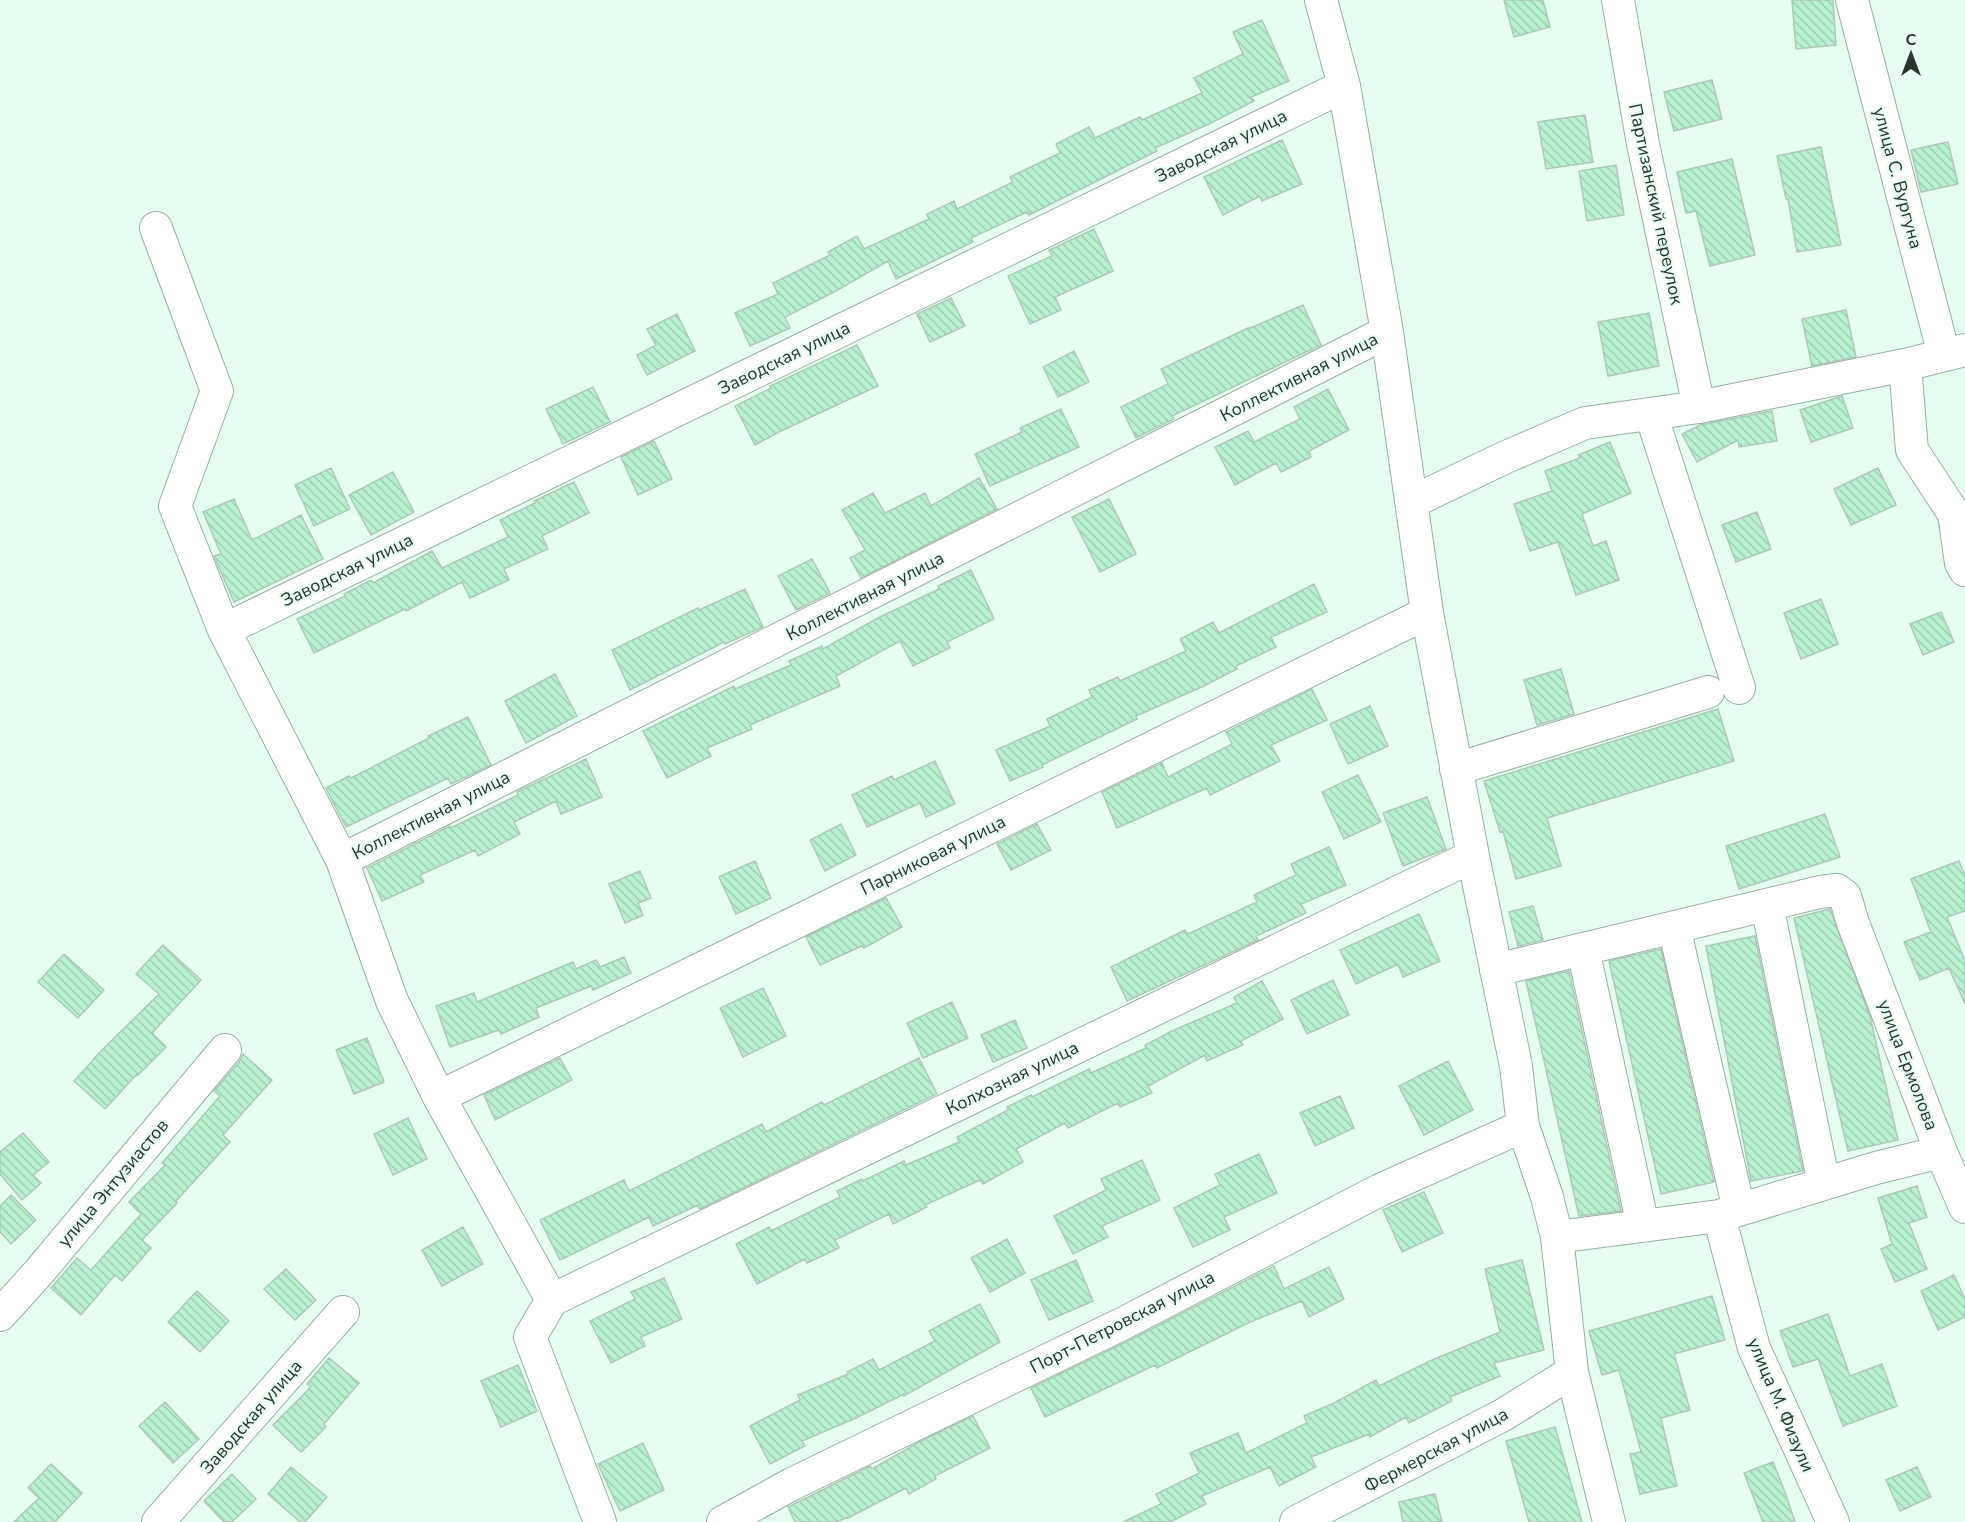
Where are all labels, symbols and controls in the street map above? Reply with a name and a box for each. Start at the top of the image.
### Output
north arrow [1881,24,1941,84]
text: С [1906,29,1917,51]
street label: Партизанский переулок [1623,101,1689,307]
street label: Заводская улица [1151,104,1291,188]
street label: улица С. Вургуна [1868,105,1928,251]
street label: Заводская улица [714,316,854,400]
street label: Коллективная улица [1216,327,1382,427]
street label: Заводская улица [277,528,417,612]
street label: Коллективная улица [782,546,948,646]
street label: Коллективная улица [348,765,514,865]
street label: Парниковая улица [856,809,1010,901]
street label: улица Ермолова [1872,996,1944,1134]
street label: Колхозная улица [942,1035,1082,1121]
street label: улица Энтузиастов [52,1114,174,1252]
street label: Порт-Петровская улица [1026,1265,1218,1379]
street label: улица М. Физули [1742,1334,1820,1476]
street label: Заводская улица [195,1355,307,1479]
street label: Фермерская улица [1360,1402,1512,1498]

